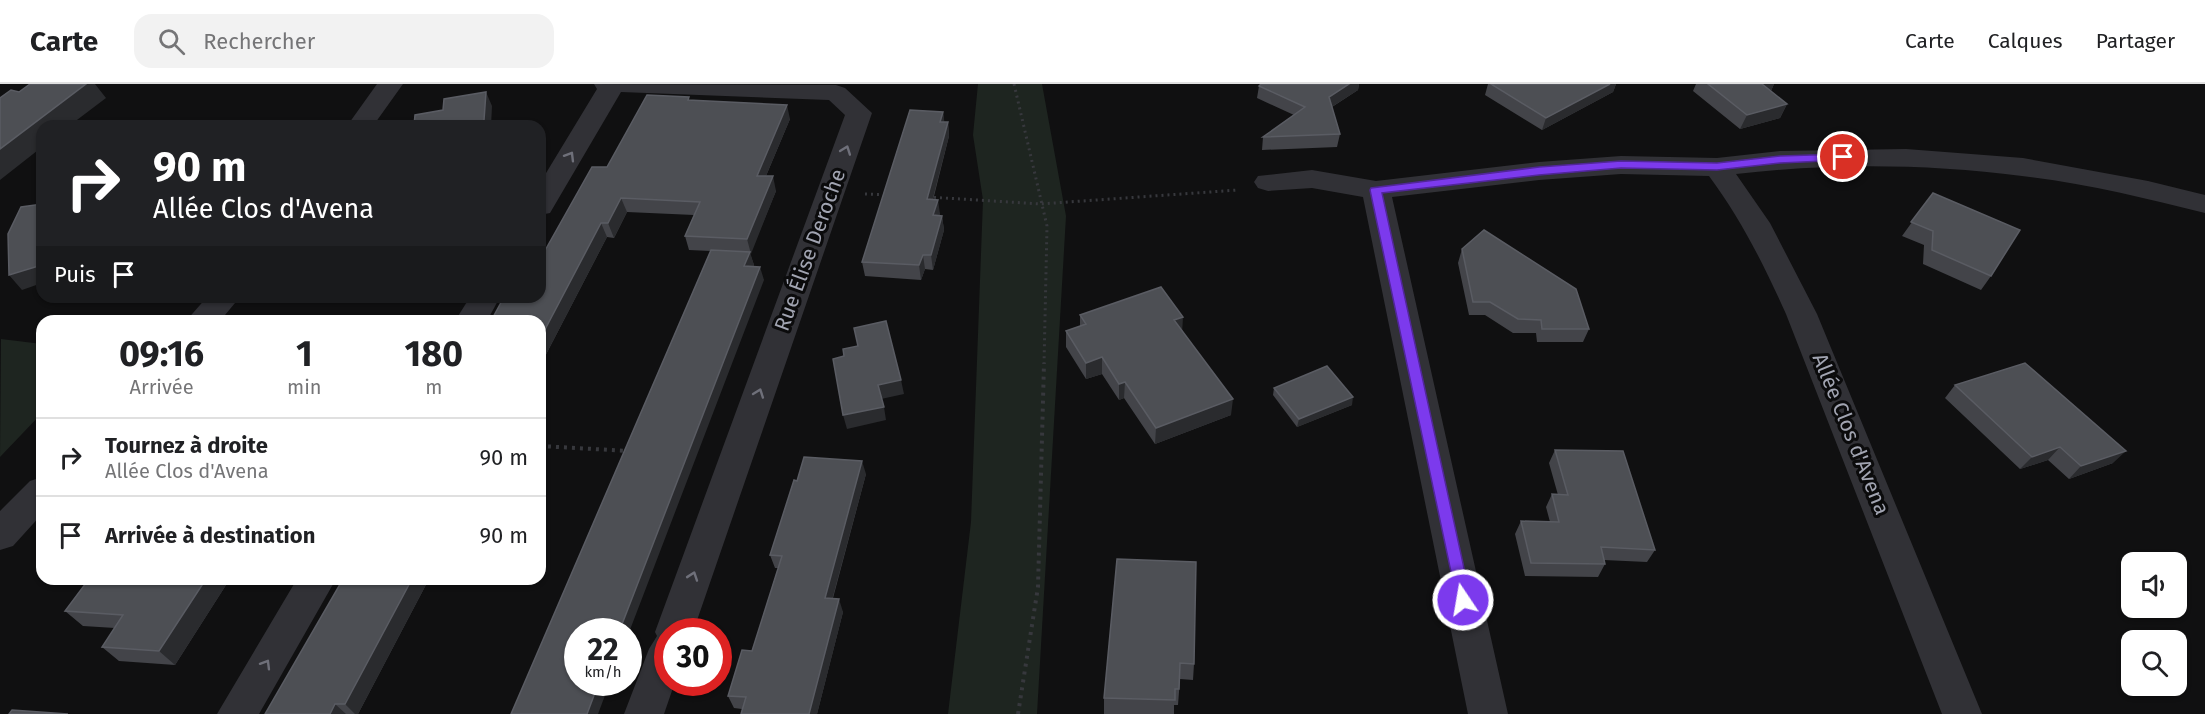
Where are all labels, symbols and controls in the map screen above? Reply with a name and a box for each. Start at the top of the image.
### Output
search box [134,14,554,68]
text: Carte [30,25,98,58]
icon: search [155,25,188,58]
text: Rechercher [203,28,315,55]
text: Carte [1905,28,1955,54]
text: Calques [1988,28,2063,54]
text: Partager [2096,28,2175,54]
pin [1817,131,1868,182]
icon: arrive [1826,140,1859,173]
text: 90 m [153,142,247,192]
icon: right [54,144,132,222]
one-way arrow [839,145,851,156]
one-way arrow [563,152,574,162]
street label: Rue Élise Deroche [769,165,851,335]
text: Allée Clos d'Avena [153,193,374,225]
icon: arrive [107,258,140,291]
text: Puis [54,261,95,288]
text: 09:16 [119,332,204,376]
text: 1 [296,332,313,376]
text: 180 [404,332,463,376]
street label: Allée Clos d'Avena [1807,349,1895,519]
text: Arrivée [129,375,194,399]
text: min [287,375,322,399]
text: m [425,375,442,399]
one-way arrow [751,388,764,399]
text: Tournez à droite [105,432,268,459]
icon: right [54,441,87,474]
text: 90 m [479,444,528,471]
text: Allée Clos d'Avena [105,459,269,483]
icon: arrive [54,519,87,552]
text: Arrivée à destination [105,522,315,549]
text: 90 m [479,522,528,549]
map controls [2121,552,2187,696]
button: sound [2121,552,2187,618]
position arrow [1431,568,1495,632]
one-way arrow [686,571,699,582]
speed limit sign: 30 [654,618,732,696]
button: search [2121,630,2187,696]
text: 22 [587,632,619,668]
one-way arrow [259,660,271,670]
text: km/h [584,663,622,681]

